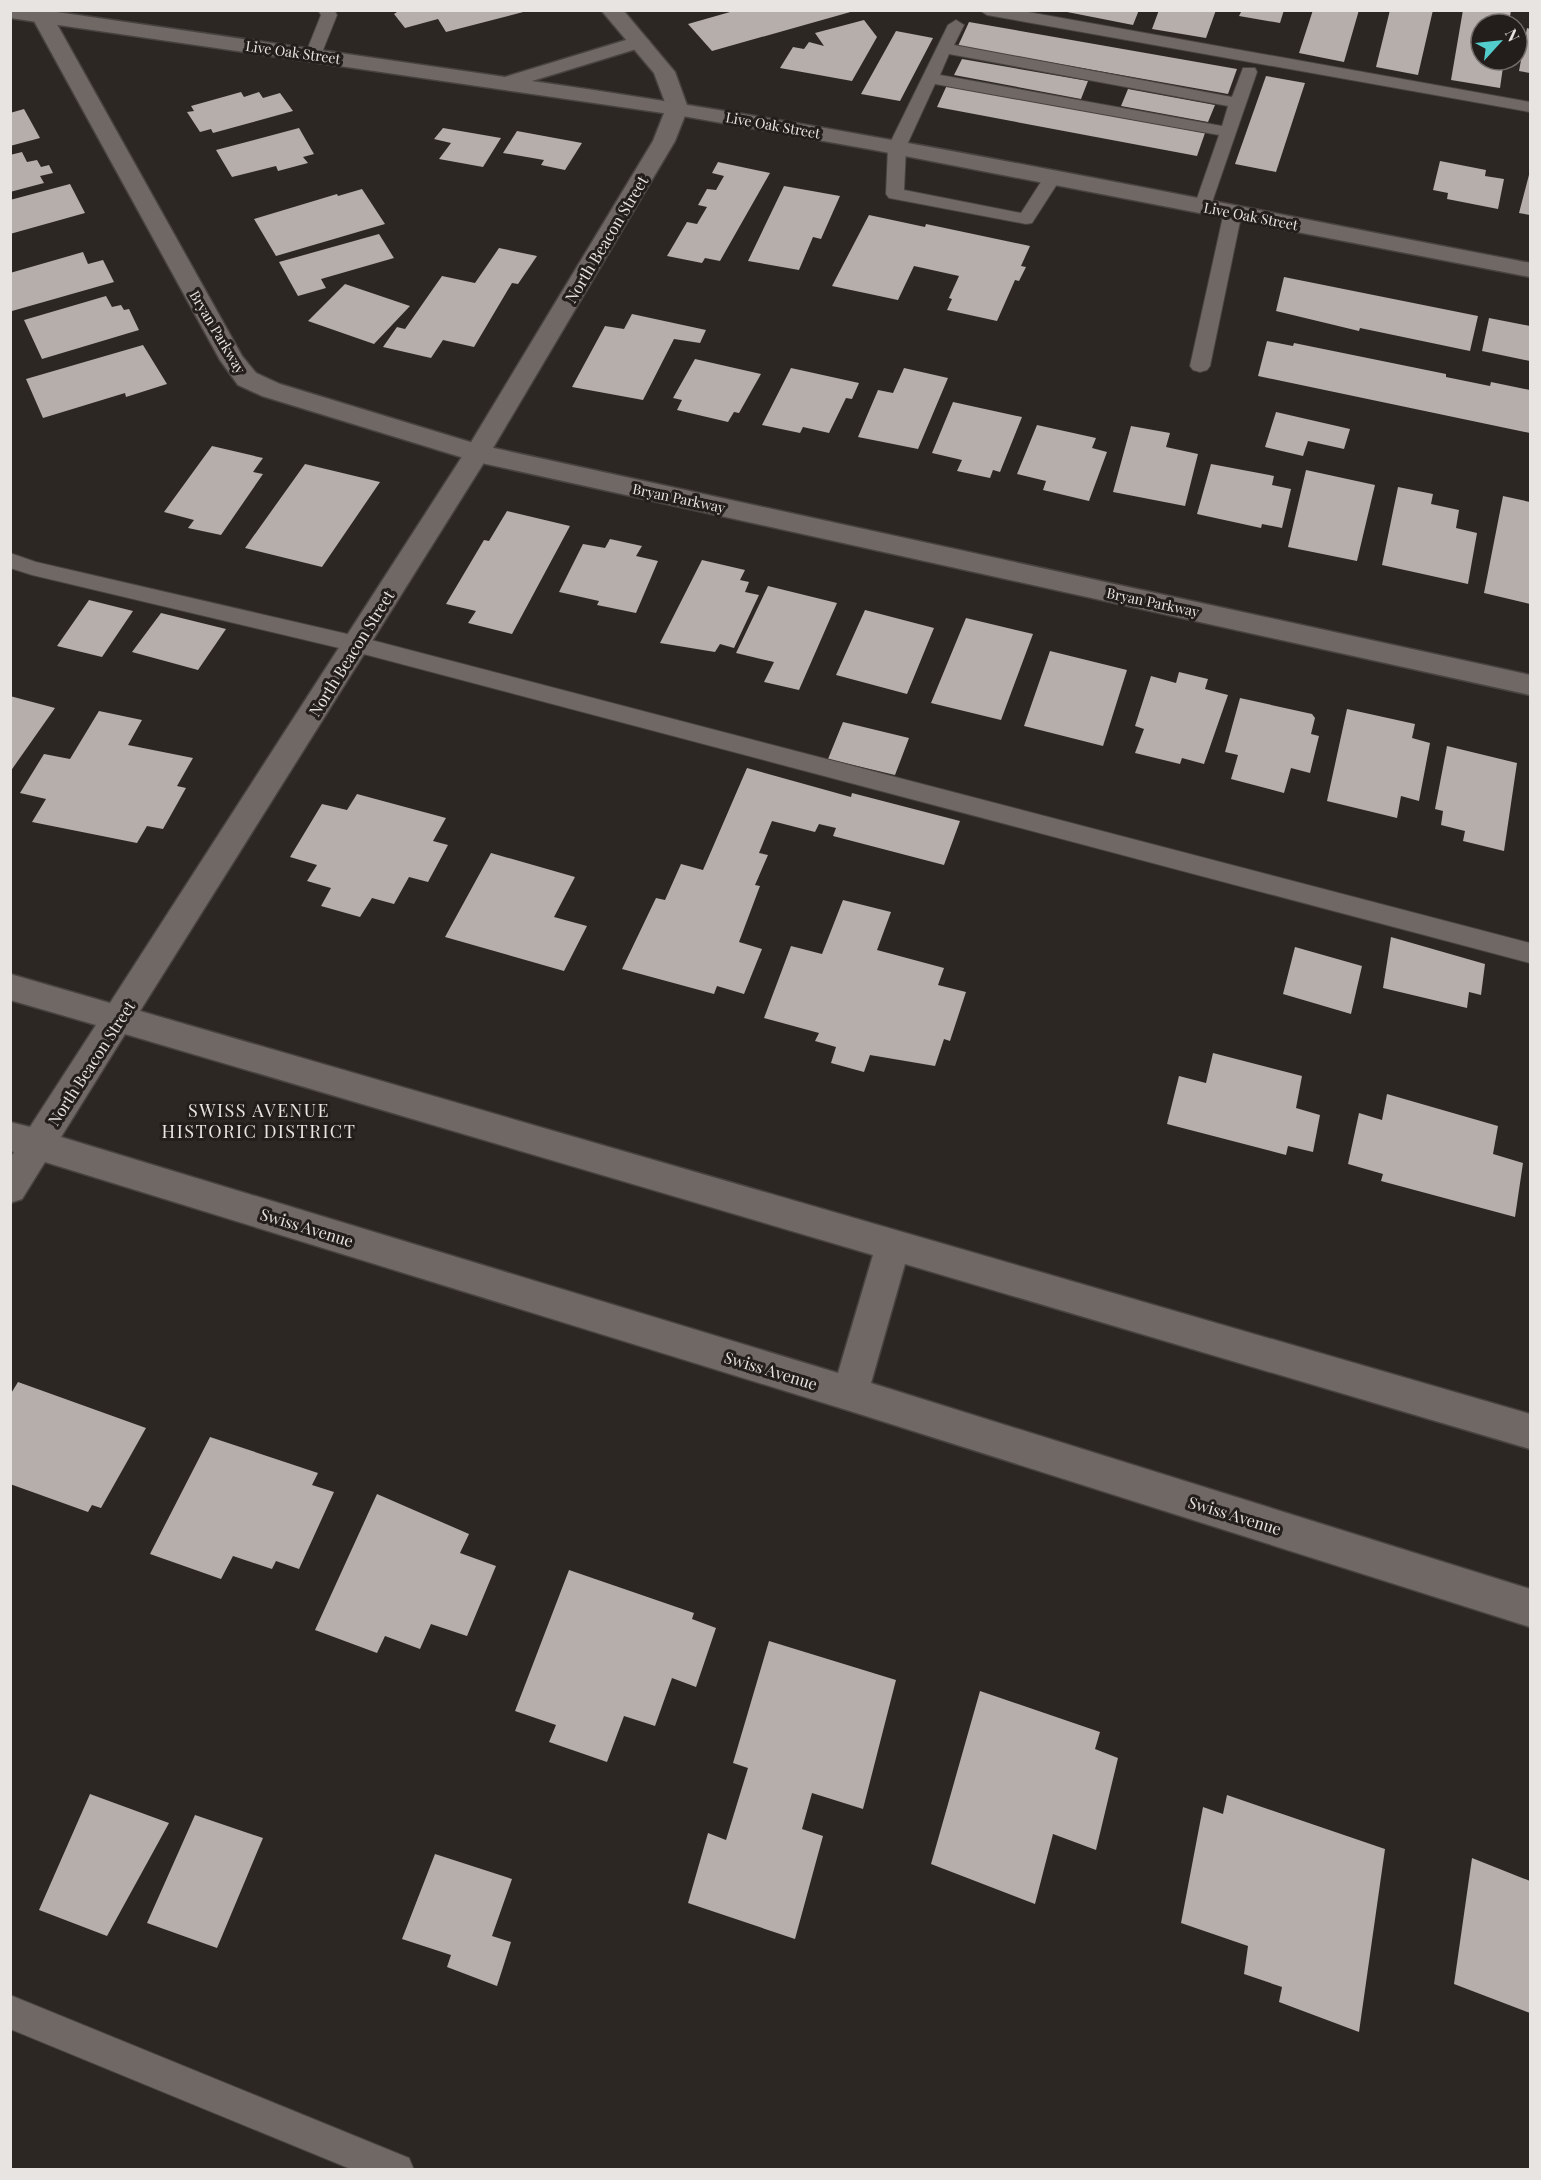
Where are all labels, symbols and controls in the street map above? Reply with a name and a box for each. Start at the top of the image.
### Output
north arrow [1469,12,1529,72]
text: N [1501,25,1525,45]
street label: Live Oak Street [244,36,343,68]
street label: Live Oak Street [724,107,823,143]
street label: North Beacon Street [560,171,653,307]
street label: Live Oak Street [1202,198,1301,235]
street label: Bryan Parkway [186,287,250,377]
street label: Bryan Parkway [631,479,727,517]
street label: Bryan Parkway [1105,583,1201,621]
street label: North Beacon Street [304,586,399,720]
street label: North Beacon Street [43,996,139,1130]
district label: SWISS AVENUE HISTORIC DISTRICT [162,1098,356,1143]
street label: Swiss Avenue [258,1203,356,1251]
street label: Swiss Avenue [722,1346,820,1394]
street label: Swiss Avenue [1186,1491,1284,1539]

